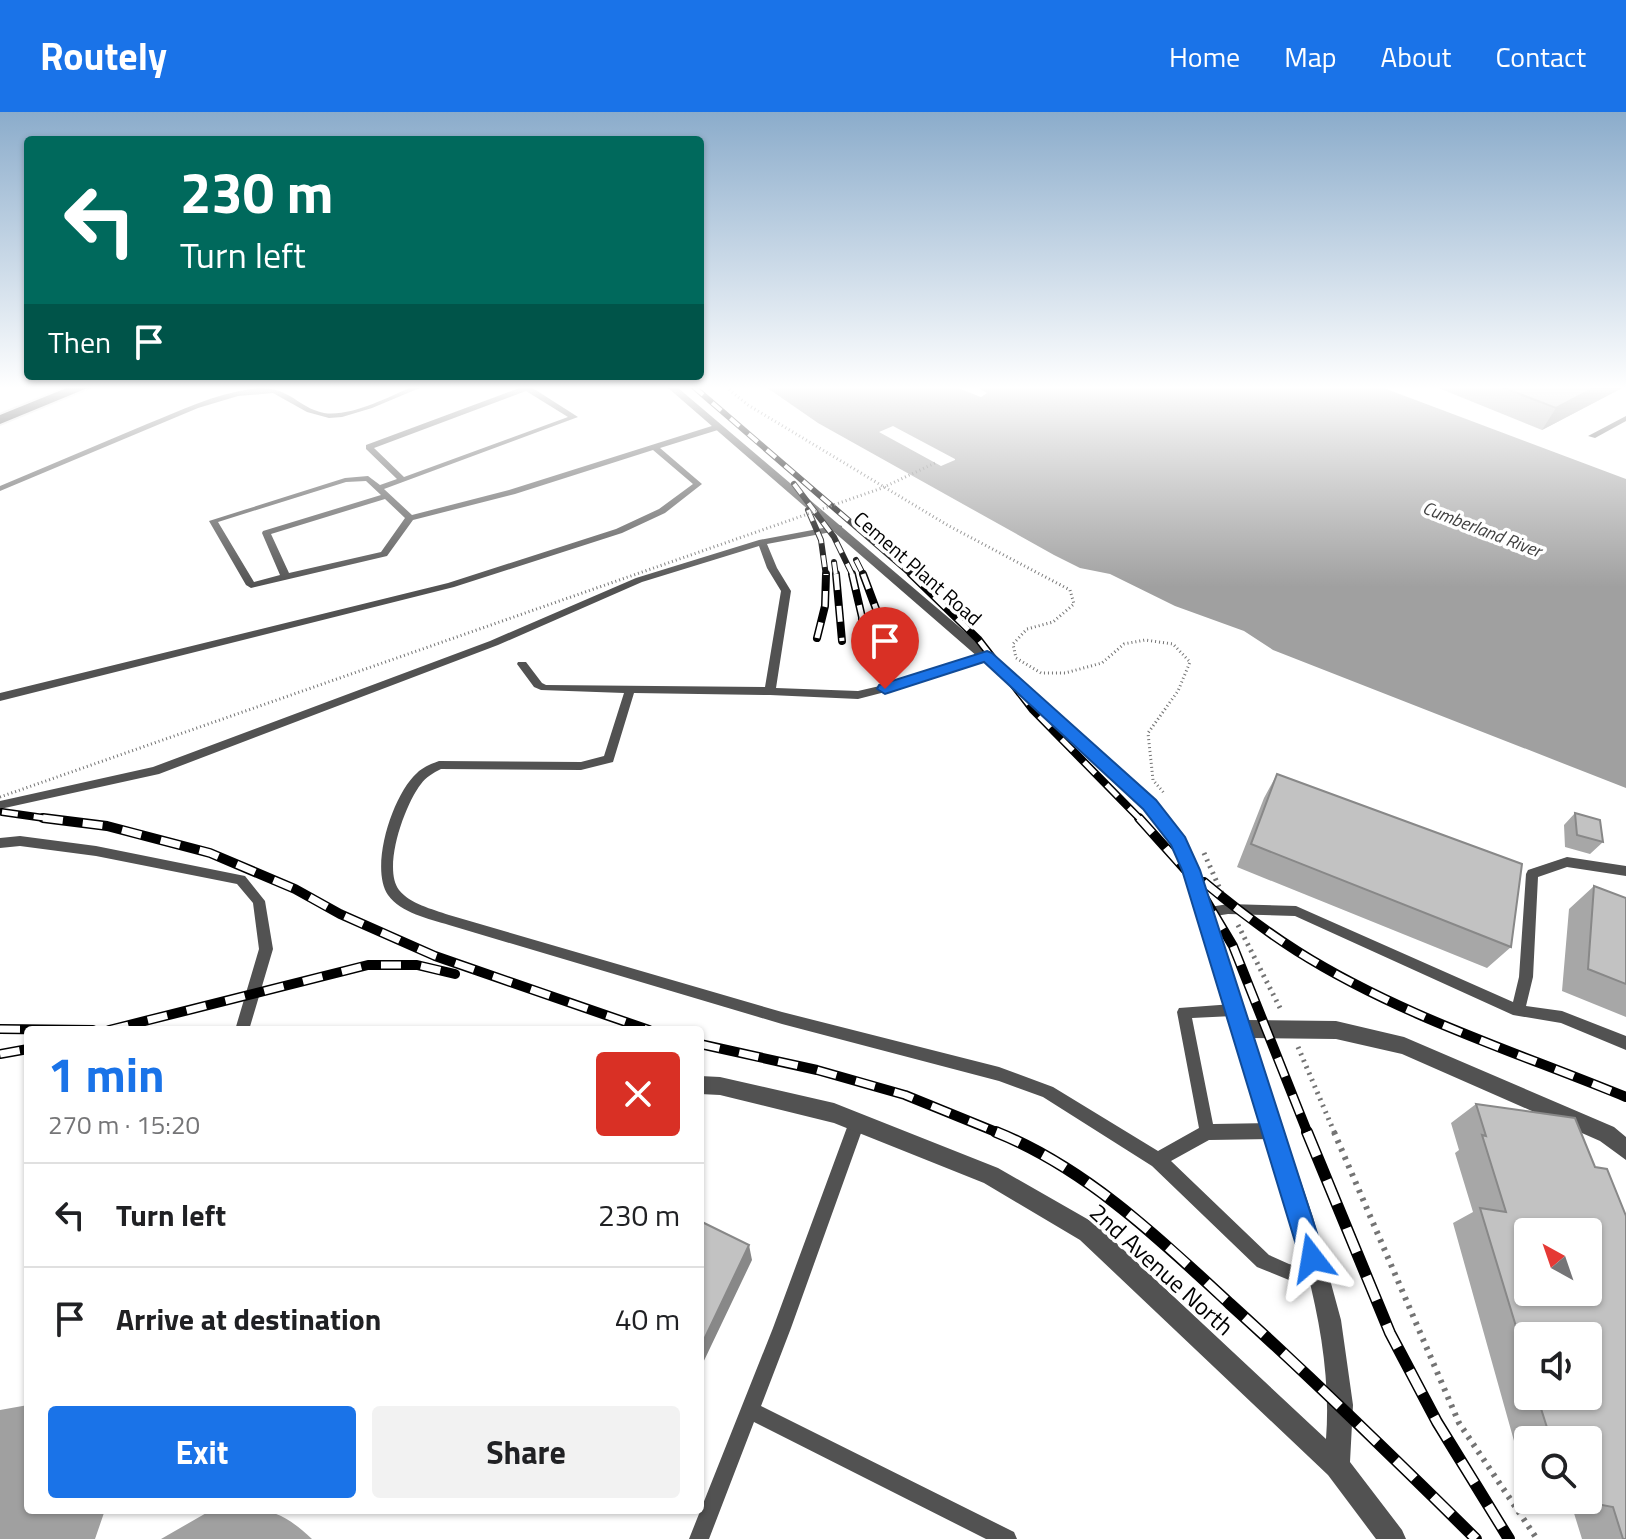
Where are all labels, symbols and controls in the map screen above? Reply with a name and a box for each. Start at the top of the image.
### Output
text: Routely [40,27,167,85]
text: Home [1169,35,1240,78]
text: Map [1284,35,1337,78]
text: About [1381,35,1451,78]
text: Contact [1495,35,1586,78]
text: 230 m [180,150,333,235]
icon: left [48,168,152,272]
text: Turn left [180,227,306,282]
text: Then [48,319,111,365]
icon: arrive [127,320,171,364]
water label: Cumberland River [1419,494,1548,565]
street label: Cement Plant Road [847,503,989,633]
pin [851,607,919,689]
icon: arrive [863,619,907,663]
text: 1 min [48,1038,165,1111]
button: close [596,1052,680,1136]
text: 270 m · 15:20 [48,1105,200,1144]
text: Turn left [116,1192,226,1238]
text: 230 m [598,1192,680,1238]
icon: left [48,1193,92,1237]
street label: 2nd Avenue North [1082,1194,1242,1344]
position arrow [1270,1216,1354,1300]
north arrow [1514,1218,1602,1306]
map controls [1514,1218,1602,1514]
text: Arrive at destination [116,1296,381,1342]
text: 40 m [615,1296,680,1342]
icon: arrive [48,1297,92,1341]
button: sound [1514,1322,1602,1410]
button: Exit [48,1406,356,1498]
button: Share [372,1406,680,1498]
button: search [1514,1426,1602,1514]

